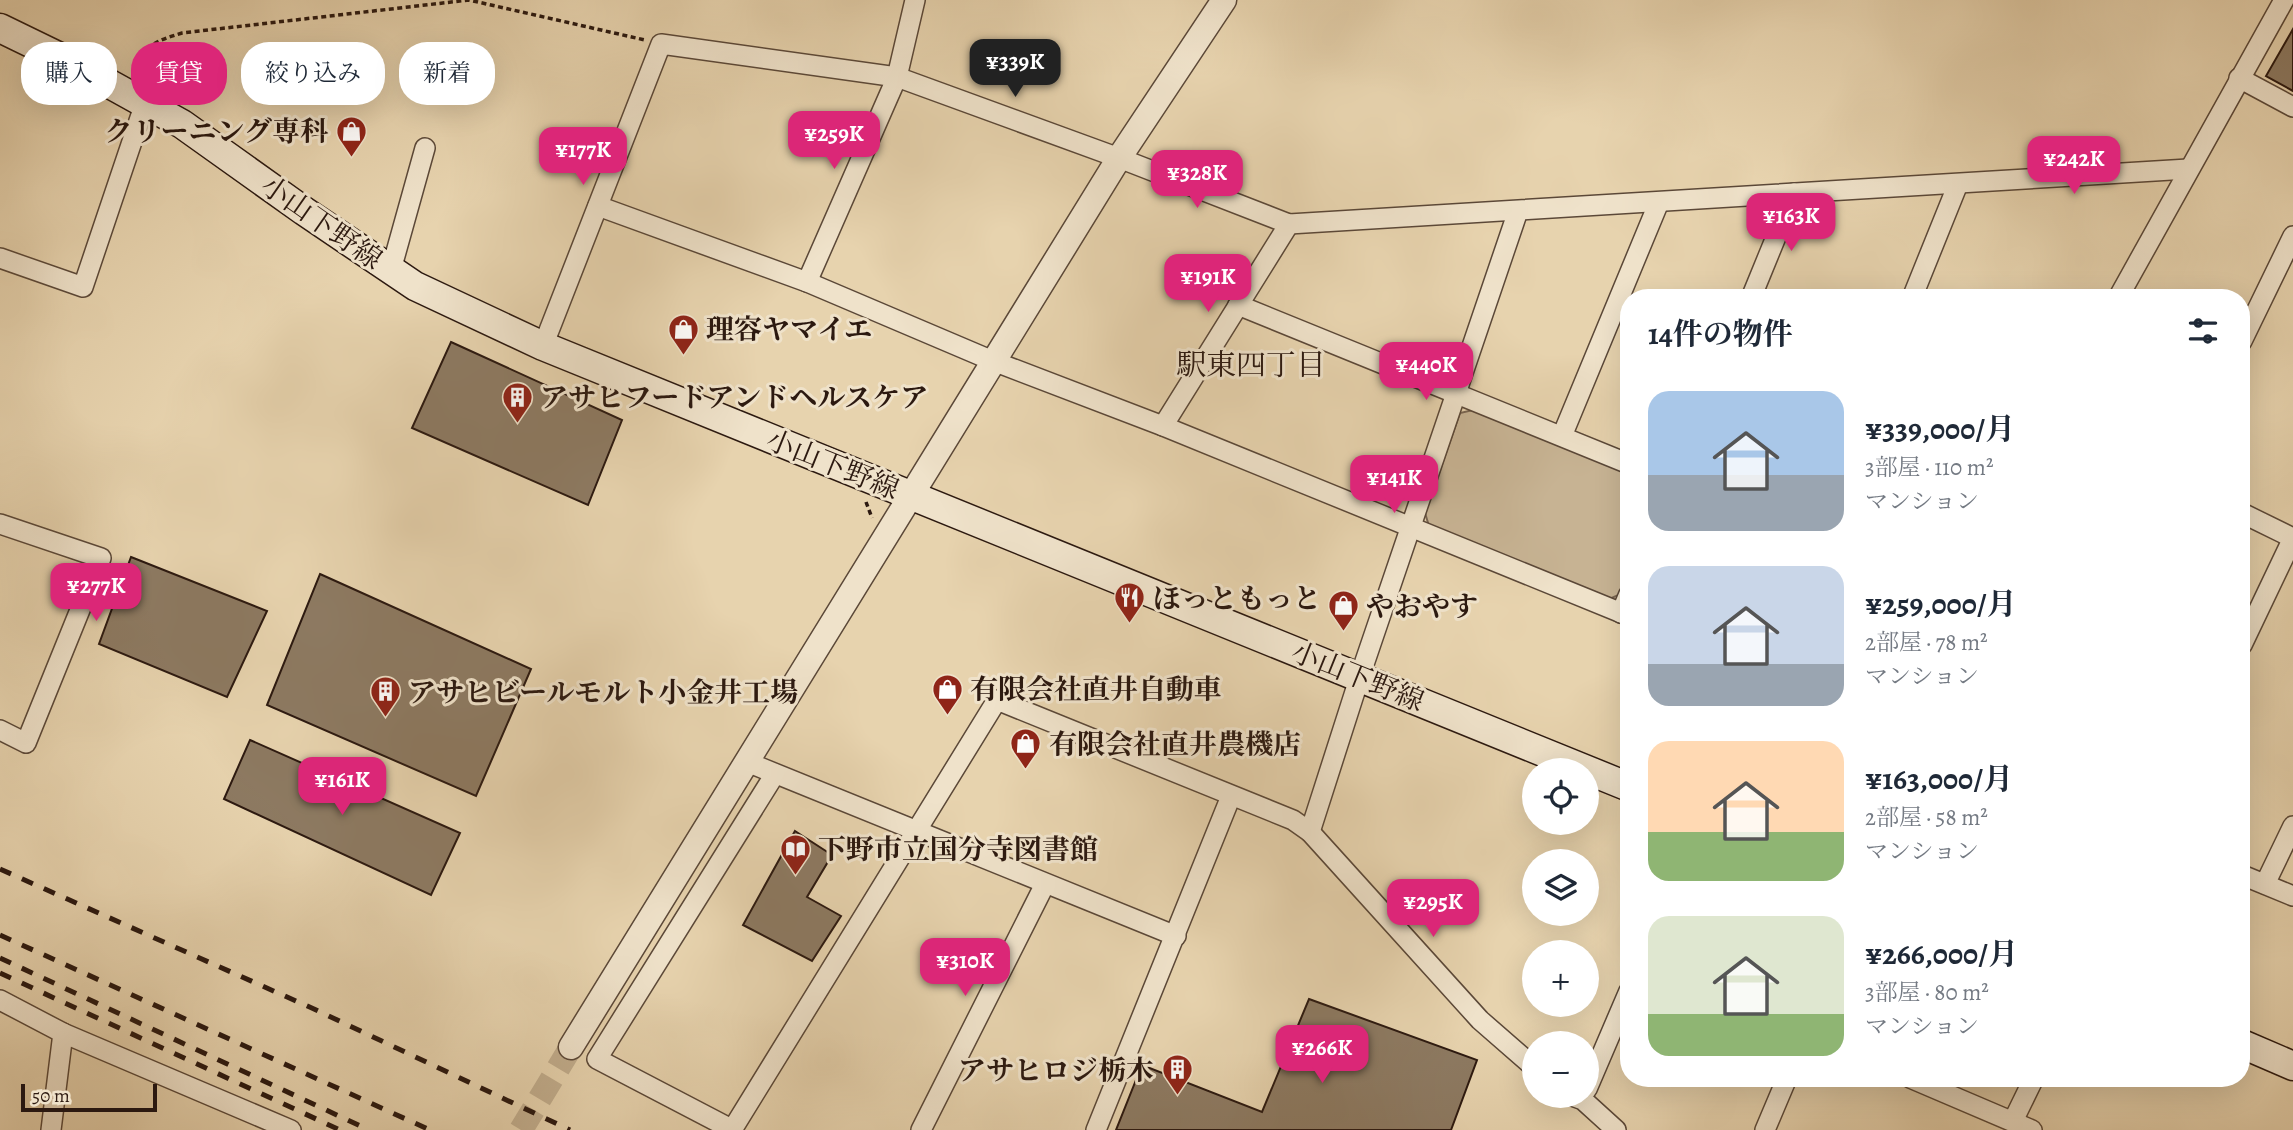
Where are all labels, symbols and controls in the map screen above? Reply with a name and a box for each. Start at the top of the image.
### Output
pin: ¥339K [966,40,1064,99]
chip: 購入 [21,42,117,105]
chip: 賃貸 [131,42,227,105]
chip: 絞り込み [241,42,385,105]
chip: 新着 [399,42,495,105]
text: ¥339K [986,46,1044,77]
pin: ¥259K [785,111,883,171]
place label: クリーニング専科 [105,113,329,151]
shop icon: クリーニング専科 [334,114,368,158]
text: ¥259K [804,118,864,149]
pin: ¥177K [534,128,632,187]
text: ¥177K [555,134,611,165]
pin: ¥242K [2025,136,2123,196]
text: ¥242K [2043,143,2105,174]
pin: ¥328K [1148,150,1246,210]
text: ¥328K [1167,157,1227,188]
street label: 小山下野線 [253,167,390,279]
pin: ¥163K [1742,194,1840,253]
text: ¥163K [1762,200,1820,231]
pin: ¥191K [1159,254,1257,314]
text: ¥191K [1180,261,1236,292]
place label: 理容ヤマイエ [706,311,872,349]
shop icon: 理容ヤマイエ [666,312,700,356]
icon: filters [2184,312,2222,350]
text: 14件の物件 [1648,314,1793,354]
pin: ¥440K [1377,342,1475,402]
district label: 駅東四丁目 [1176,345,1326,385]
text: ¥440K [1395,349,1457,380]
place label: アサヒフードアンドヘルスケア [540,379,928,417]
building icon: アサヒフードアンドヘルスケア [500,380,534,424]
text: ¥339,000/月 [1865,409,2015,449]
icon: home [1704,419,1788,503]
street label: 小山下野線 [761,421,905,509]
text: 3部屋 · 110 m² [1865,452,1993,483]
pin: ¥141K [1345,456,1443,515]
text: ¥141K [1366,462,1422,493]
text: マンション [1865,486,1979,517]
pin: ¥277K [47,564,145,623]
text: ¥277K [66,570,126,601]
place label: ほっともっと [1153,580,1321,618]
restaurant icon: ほっともっと [1113,581,1147,625]
text: ¥259,000/月 [1865,584,2017,624]
place label: やおやす [1366,588,1478,626]
shop icon: やおやす [1326,589,1360,633]
icon: home [1704,594,1788,678]
text: 2部屋 · 78 m² [1865,627,1988,658]
street label: 小山下野線 [1286,633,1430,721]
text: マンション [1865,661,1979,692]
place label: 有限会社直井自動車 [970,671,1222,709]
shop icon: 有限会社直井自動車 [930,672,964,716]
place label: アサヒビールモルト小金井工場 [408,674,798,712]
building icon: アサヒビールモルト小金井工場 [368,675,402,719]
place label: 有限会社直井農機店 [1049,726,1301,764]
shop icon: 有限会社直井農機店 [1009,727,1043,771]
pin: ¥161K [293,758,391,817]
map controls [1522,758,1599,1108]
button: locate [1522,758,1599,835]
text: ¥163,000/月 [1865,759,2013,799]
text: ¥161K [314,764,370,795]
icon: home [1704,769,1788,853]
text: 2部屋 · 58 m² [1865,802,1988,833]
place label: 下野市立国分寺図書館 [818,831,1098,869]
library icon: 下野市立国分寺図書館 [778,832,812,876]
text: マンション [1865,836,1979,867]
button: layers [1522,849,1599,926]
pin: ¥295K [1384,880,1482,939]
text: ¥295K [1403,886,1463,917]
text: ¥266,000/月 [1865,934,2018,974]
pin: ¥310K [916,939,1014,998]
button: + [1522,940,1599,1017]
icon: home [1704,944,1788,1028]
text: ¥310K [936,945,994,976]
text: 3部屋 · 80 m² [1865,977,1989,1008]
text: マンション [1865,1011,1979,1042]
pin: ¥266K [1273,1026,1371,1085]
button: − [1522,1031,1599,1108]
text: ¥266K [1292,1032,1352,1063]
place label: アサヒロジ栃木 [958,1052,1154,1090]
building icon: アサヒロジ栃木 [1160,1053,1194,1097]
scale bar [21,1081,158,1113]
text: 50 m [32,1083,70,1109]

